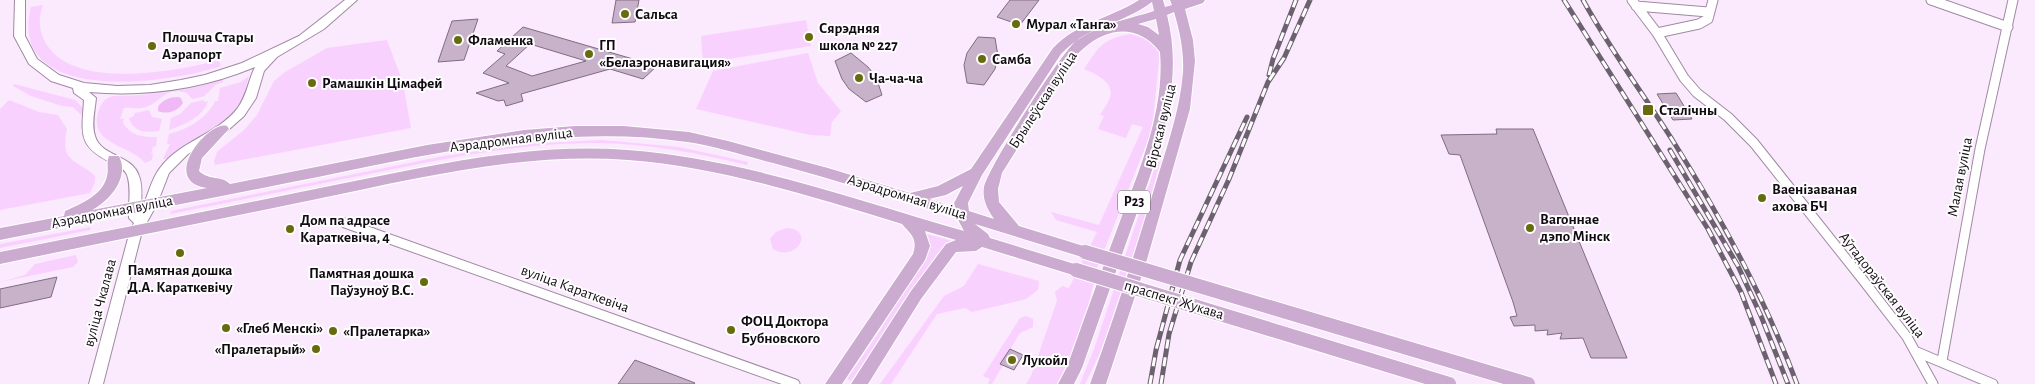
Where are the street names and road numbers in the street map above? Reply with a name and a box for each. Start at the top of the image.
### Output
street label: Брылеўская вуліца [1006,49,1080,151]
street label: Вірская вуліца [1143,82,1179,170]
street label: Аэрадромная вуліца [449,125,573,155]
street label: Малая вуліца [1945,136,1975,218]
street label: Аэрадромная вуліца [846,172,968,222]
road number: Р23 [1118,190,1150,213]
street label: Аэрадромная вуліца [50,193,174,231]
street label: Аўтадораўская вуліца [1836,229,1928,341]
street label: вуліца Чкалава [81,257,119,349]
street label: вуліца Караткевіча [519,263,631,316]
street label: праспект Жукава [1122,278,1226,322]

